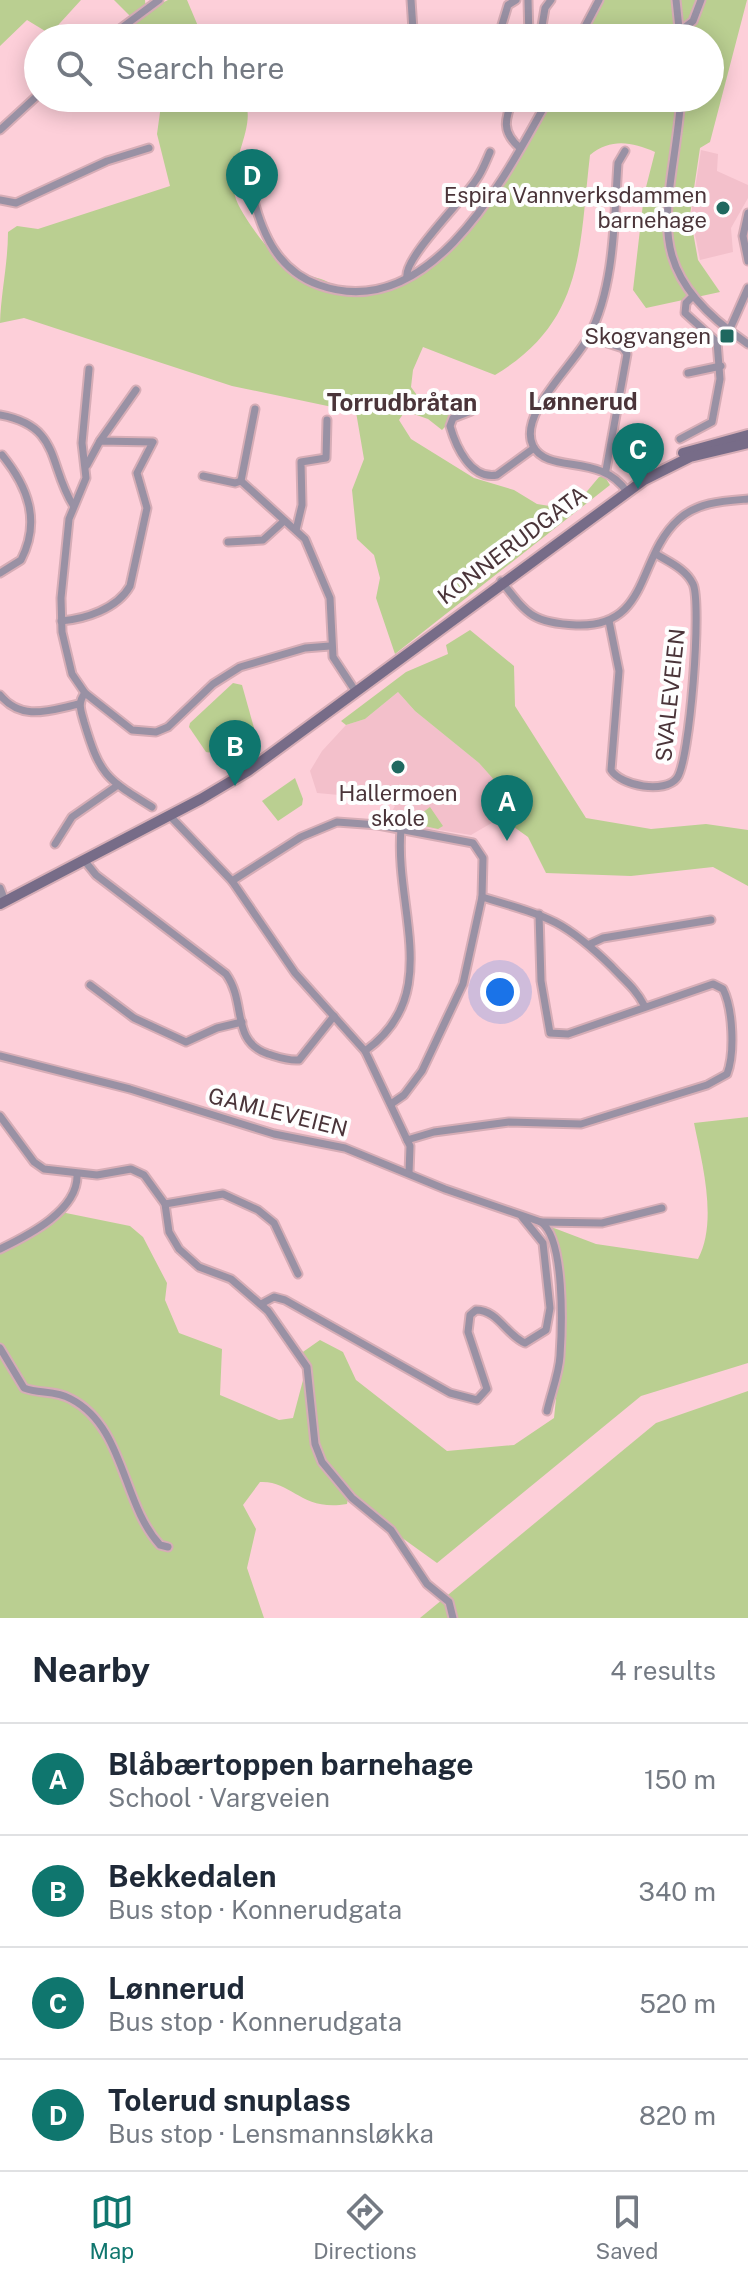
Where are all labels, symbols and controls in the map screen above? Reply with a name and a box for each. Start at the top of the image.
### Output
search box [24,24,724,112]
icon: search [52,46,96,90]
text: Search here [116,50,284,86]
pin: D [226,149,278,215]
place label: Espira Vannverksdammen barnehage [444,182,707,233]
marker: Espira Vannverksdammen barnehage [714,199,732,217]
place label: Skogvangen [584,323,711,349]
marker: Skogvangen [718,327,736,345]
district label: Lønnerud [528,387,638,415]
district label: Torrudbråtan [327,388,477,416]
pin: C [612,423,664,489]
street label: KONNERUDGATA [432,480,592,610]
street label: SVALEVEIEN [650,627,690,763]
pin: B [209,720,261,786]
marker: Hallermoen skole [389,758,407,776]
pin: A [481,775,533,841]
place label: Hallermoen skole [338,780,458,831]
your location [480,972,520,1012]
street label: GAMLEVEIEN [206,1082,350,1142]
text: Nearby [32,1650,150,1690]
text: 4 results [610,1655,716,1686]
text: Blåbærtoppen barnehage [108,1746,474,1782]
text: A [49,1764,67,1795]
text: 150 m [644,1764,716,1795]
text: School · Vargveien [108,1782,330,1813]
text: Bekkedalen [108,1858,277,1894]
text: B [49,1876,67,1907]
text: 340 m [639,1876,716,1907]
text: Bus stop · Konnerudgata [108,1894,402,1925]
text: Lønnerud [108,1970,245,2006]
text: C [49,1988,67,2019]
text: 520 m [639,1988,716,2019]
text: Bus stop · Konnerudgata [108,2006,402,2037]
text: Tolerud snuplass [108,2082,351,2118]
text: D [49,2100,67,2131]
text: 820 m [639,2100,716,2131]
text: Bus stop · Lensmannsløkka [108,2118,434,2149]
tab: Map [90,2190,134,2264]
tab: Directions [313,2190,417,2264]
tab: Saved [596,2190,658,2264]

